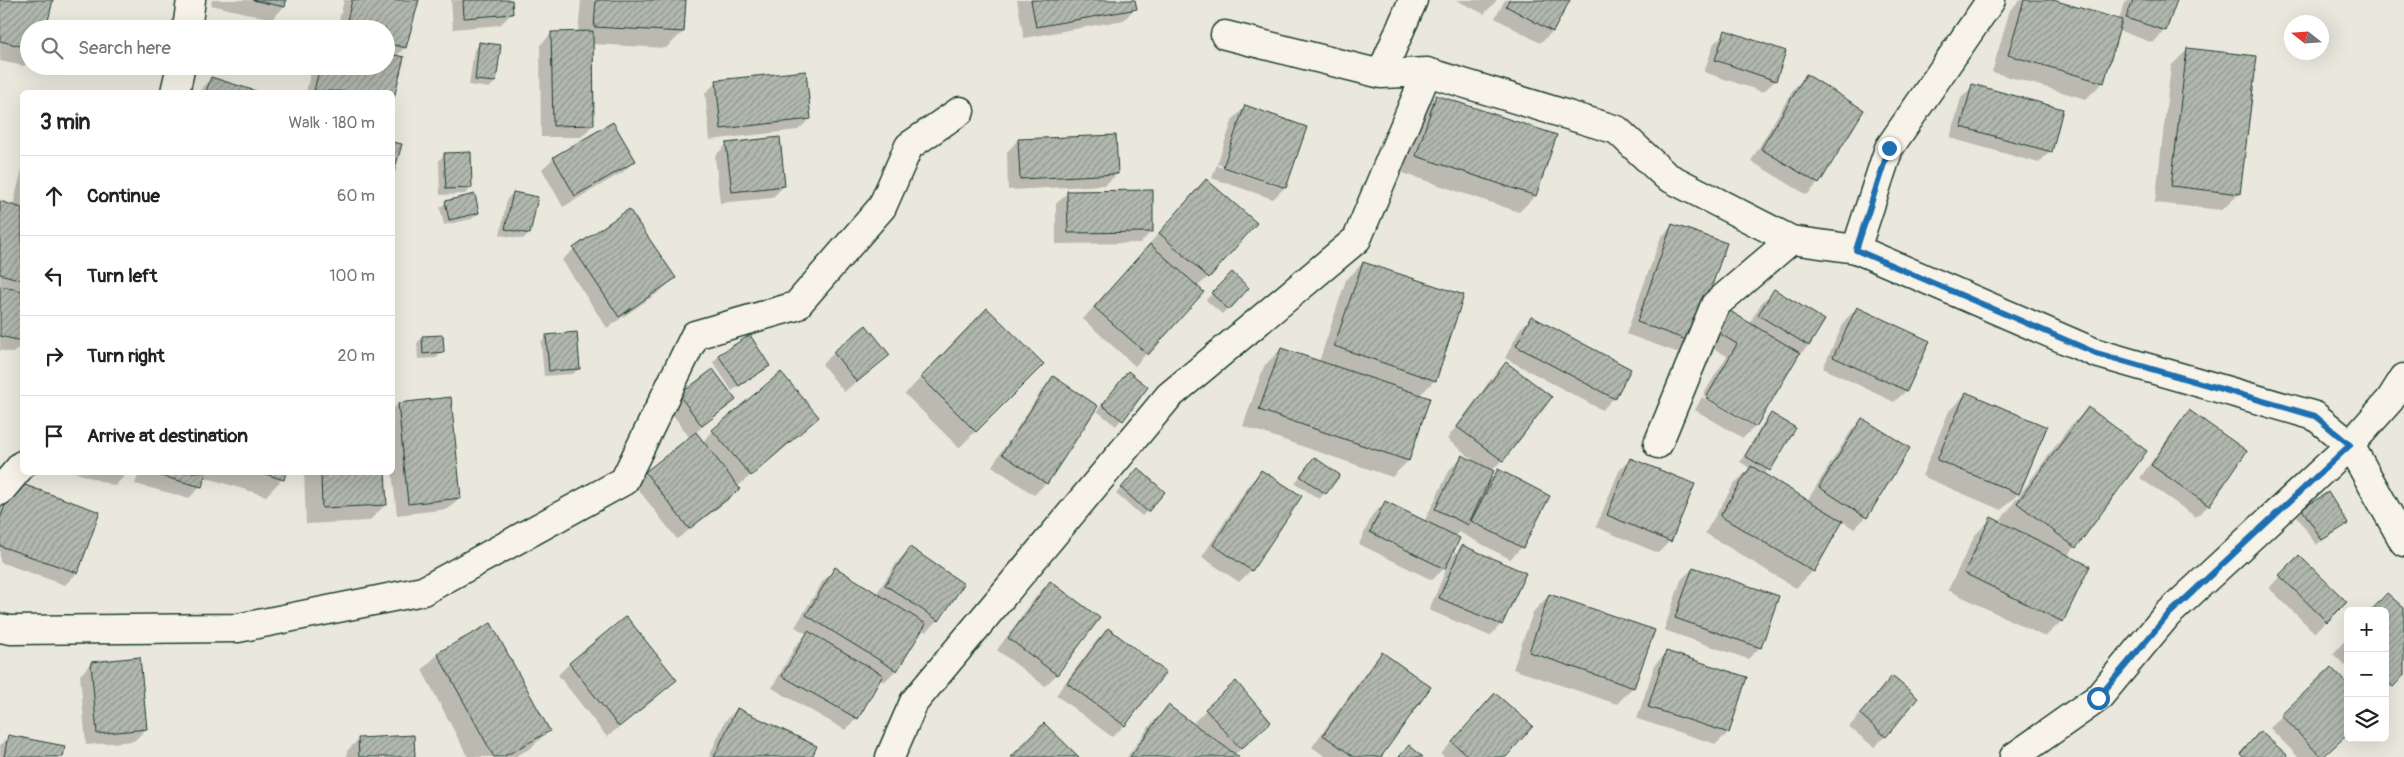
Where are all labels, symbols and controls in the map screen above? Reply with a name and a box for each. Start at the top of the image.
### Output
north arrow [2284,15,2329,60]
search box [20,20,395,75]
icon: search [38,34,66,62]
text: Search here [78,36,171,60]
text: 3 min [40,109,90,136]
text: Walk · 180 m [288,113,375,133]
route end [1878,137,1901,160]
icon: ahead [40,182,68,210]
text: Continue [87,184,160,208]
text: 60 m [337,186,375,206]
icon: left [40,262,68,290]
text: Turn left [87,264,157,288]
text: 100 m [329,266,375,286]
icon: right [40,342,68,370]
text: Turn right [87,344,165,368]
text: 20 m [337,346,375,366]
icon: arrive [40,422,68,450]
text: Arrive at destination [87,424,248,448]
map controls [2344,607,2389,742]
button: + [2344,607,2389,652]
button: − [2344,652,2389,697]
route start [2087,687,2110,710]
button: layers [2344,697,2389,742]

